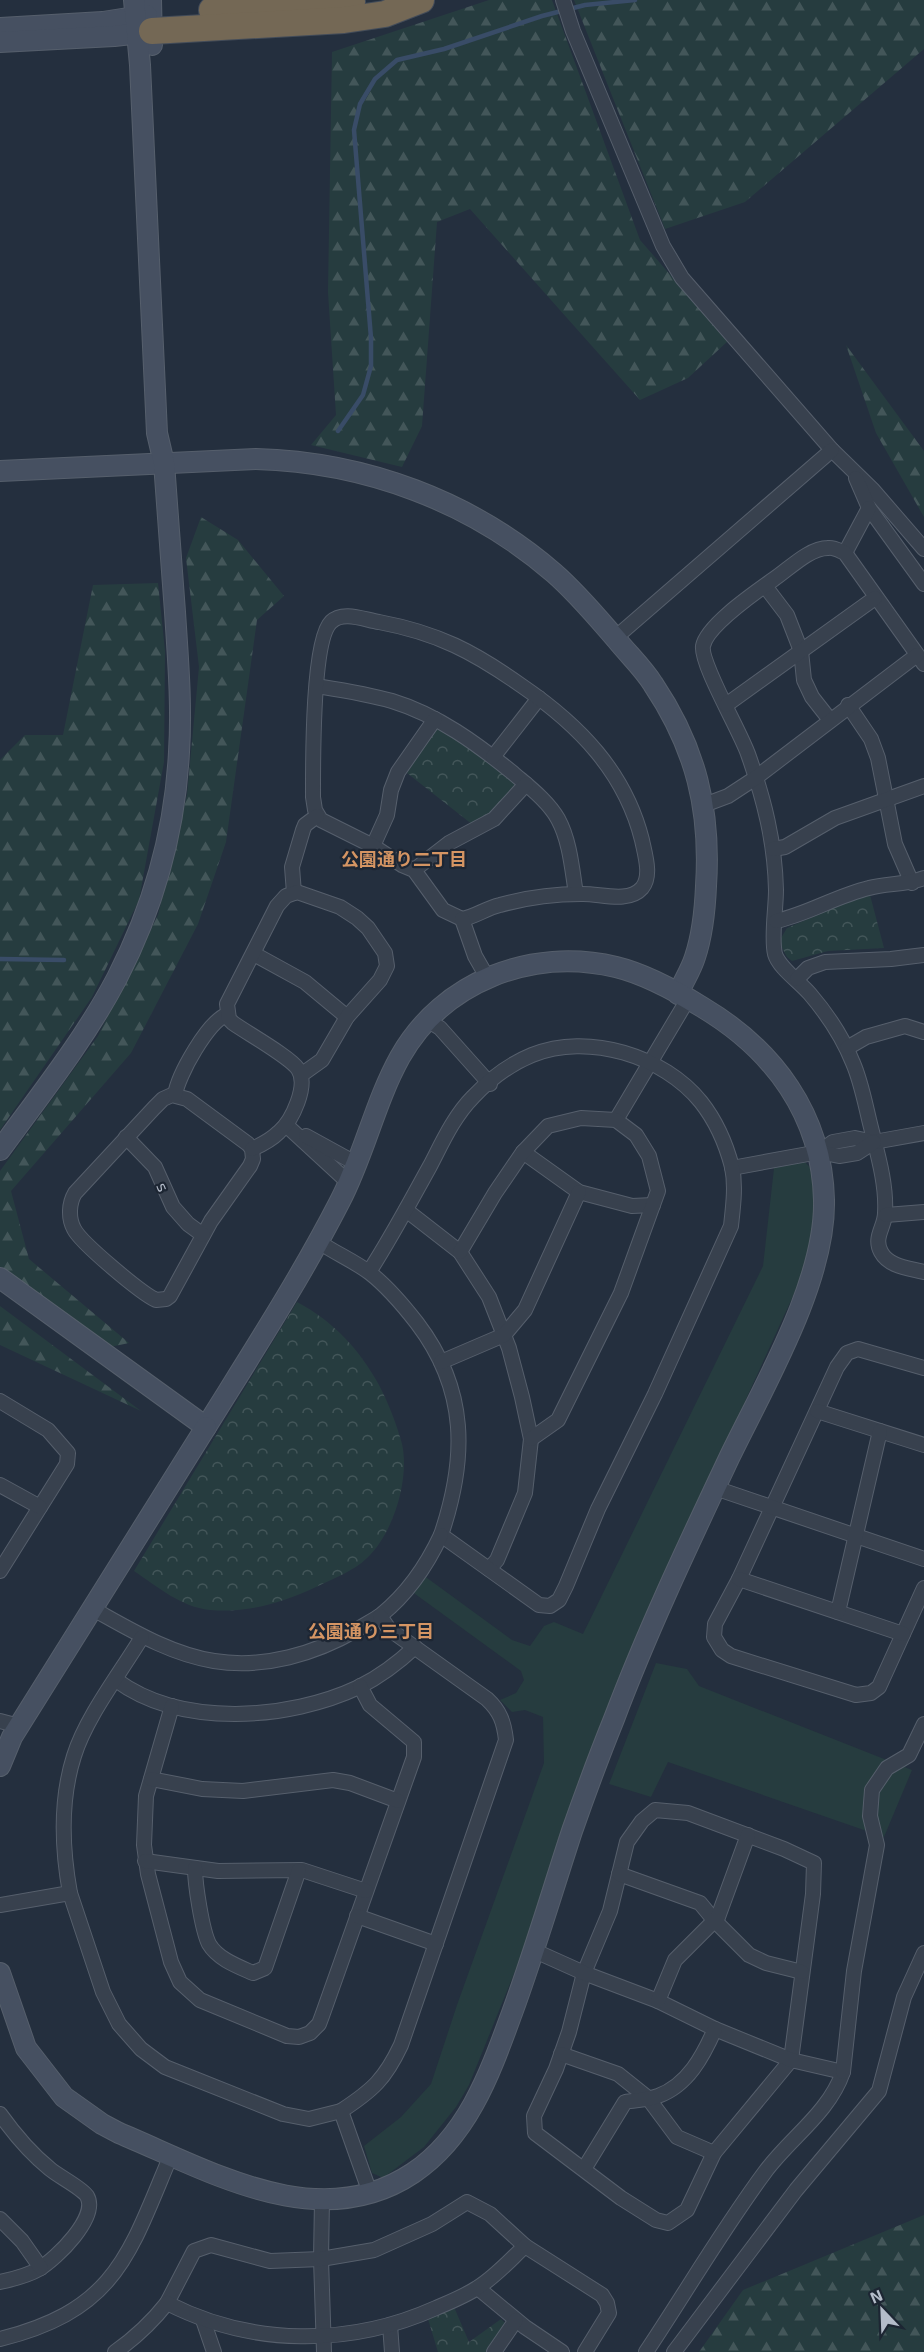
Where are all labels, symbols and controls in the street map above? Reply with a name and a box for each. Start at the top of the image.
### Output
district label: 公園通り二丁目 [341,848,467,870]
street label: s [153,1179,174,1194]
district label: 公園通り三丁目 [308,1620,434,1642]
north arrow [852,2280,912,2340]
text: N [867,2285,885,2307]

